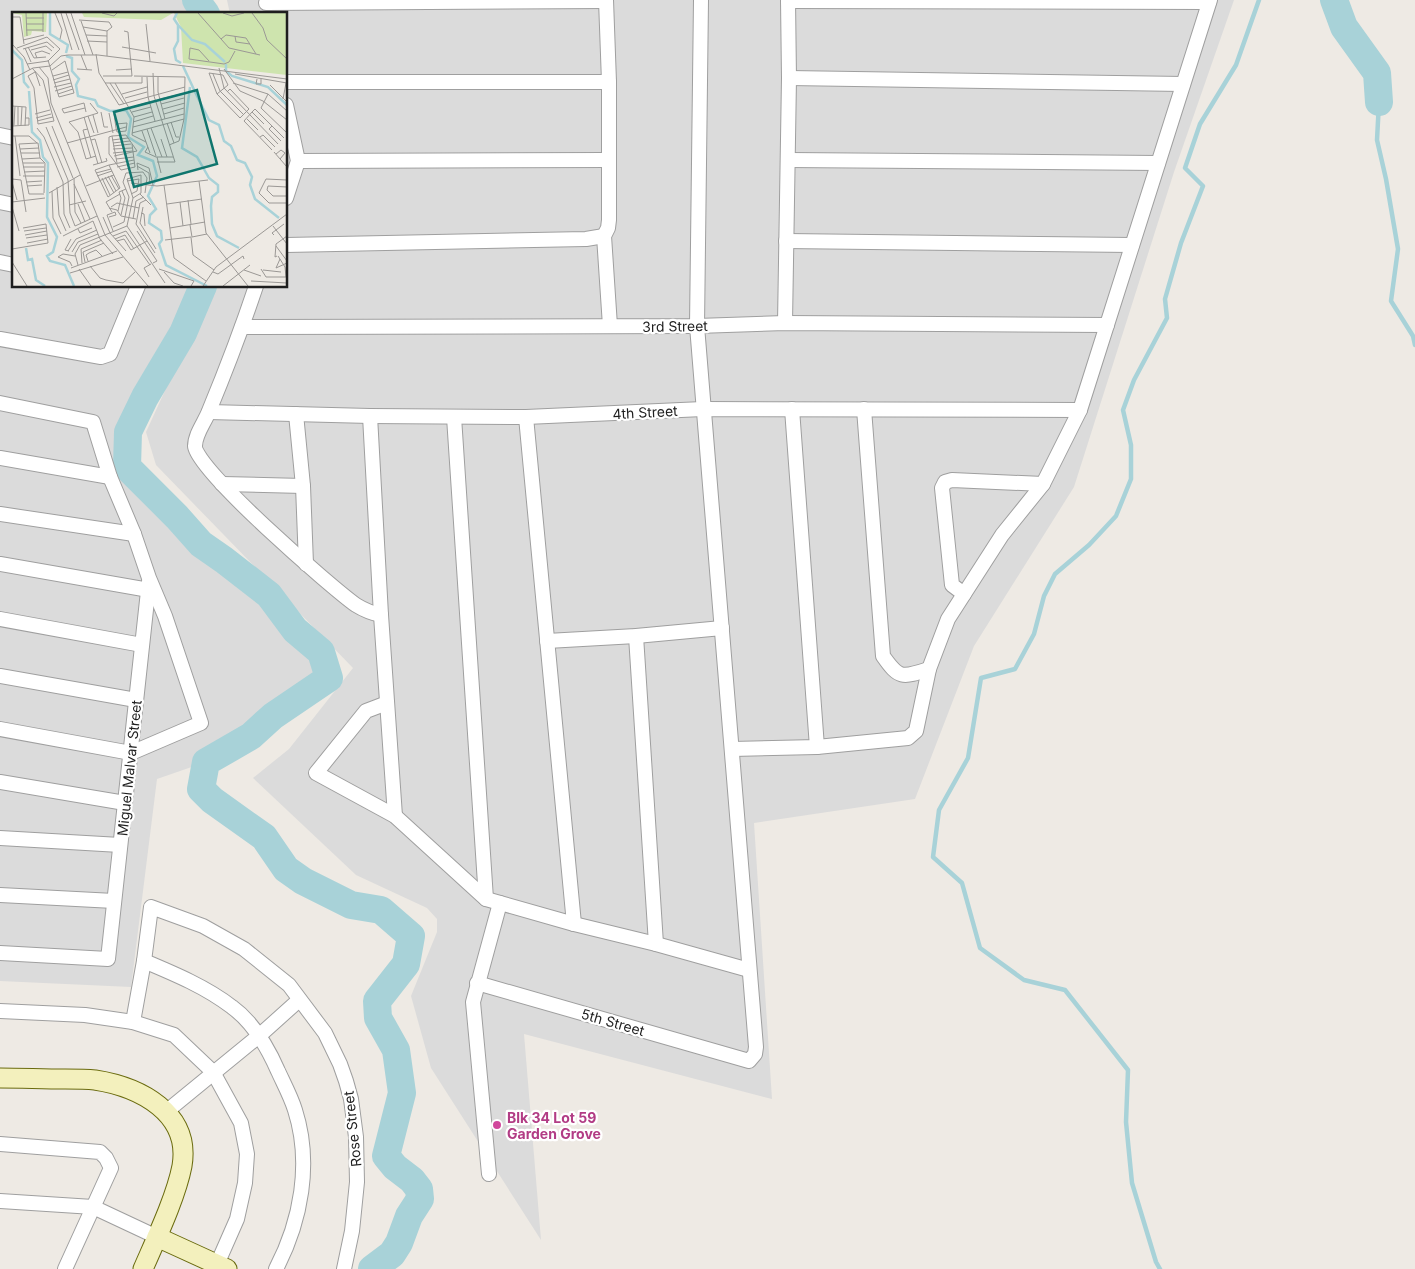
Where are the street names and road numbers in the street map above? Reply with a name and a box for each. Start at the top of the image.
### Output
street label: 3rd Street [642,317,708,335]
street label: 4th Street [612,402,678,422]
street label: Miguel Malvar Street [113,699,145,837]
street label: 5th Street [580,1005,647,1039]
street label: Rose Street [340,1090,364,1168]

